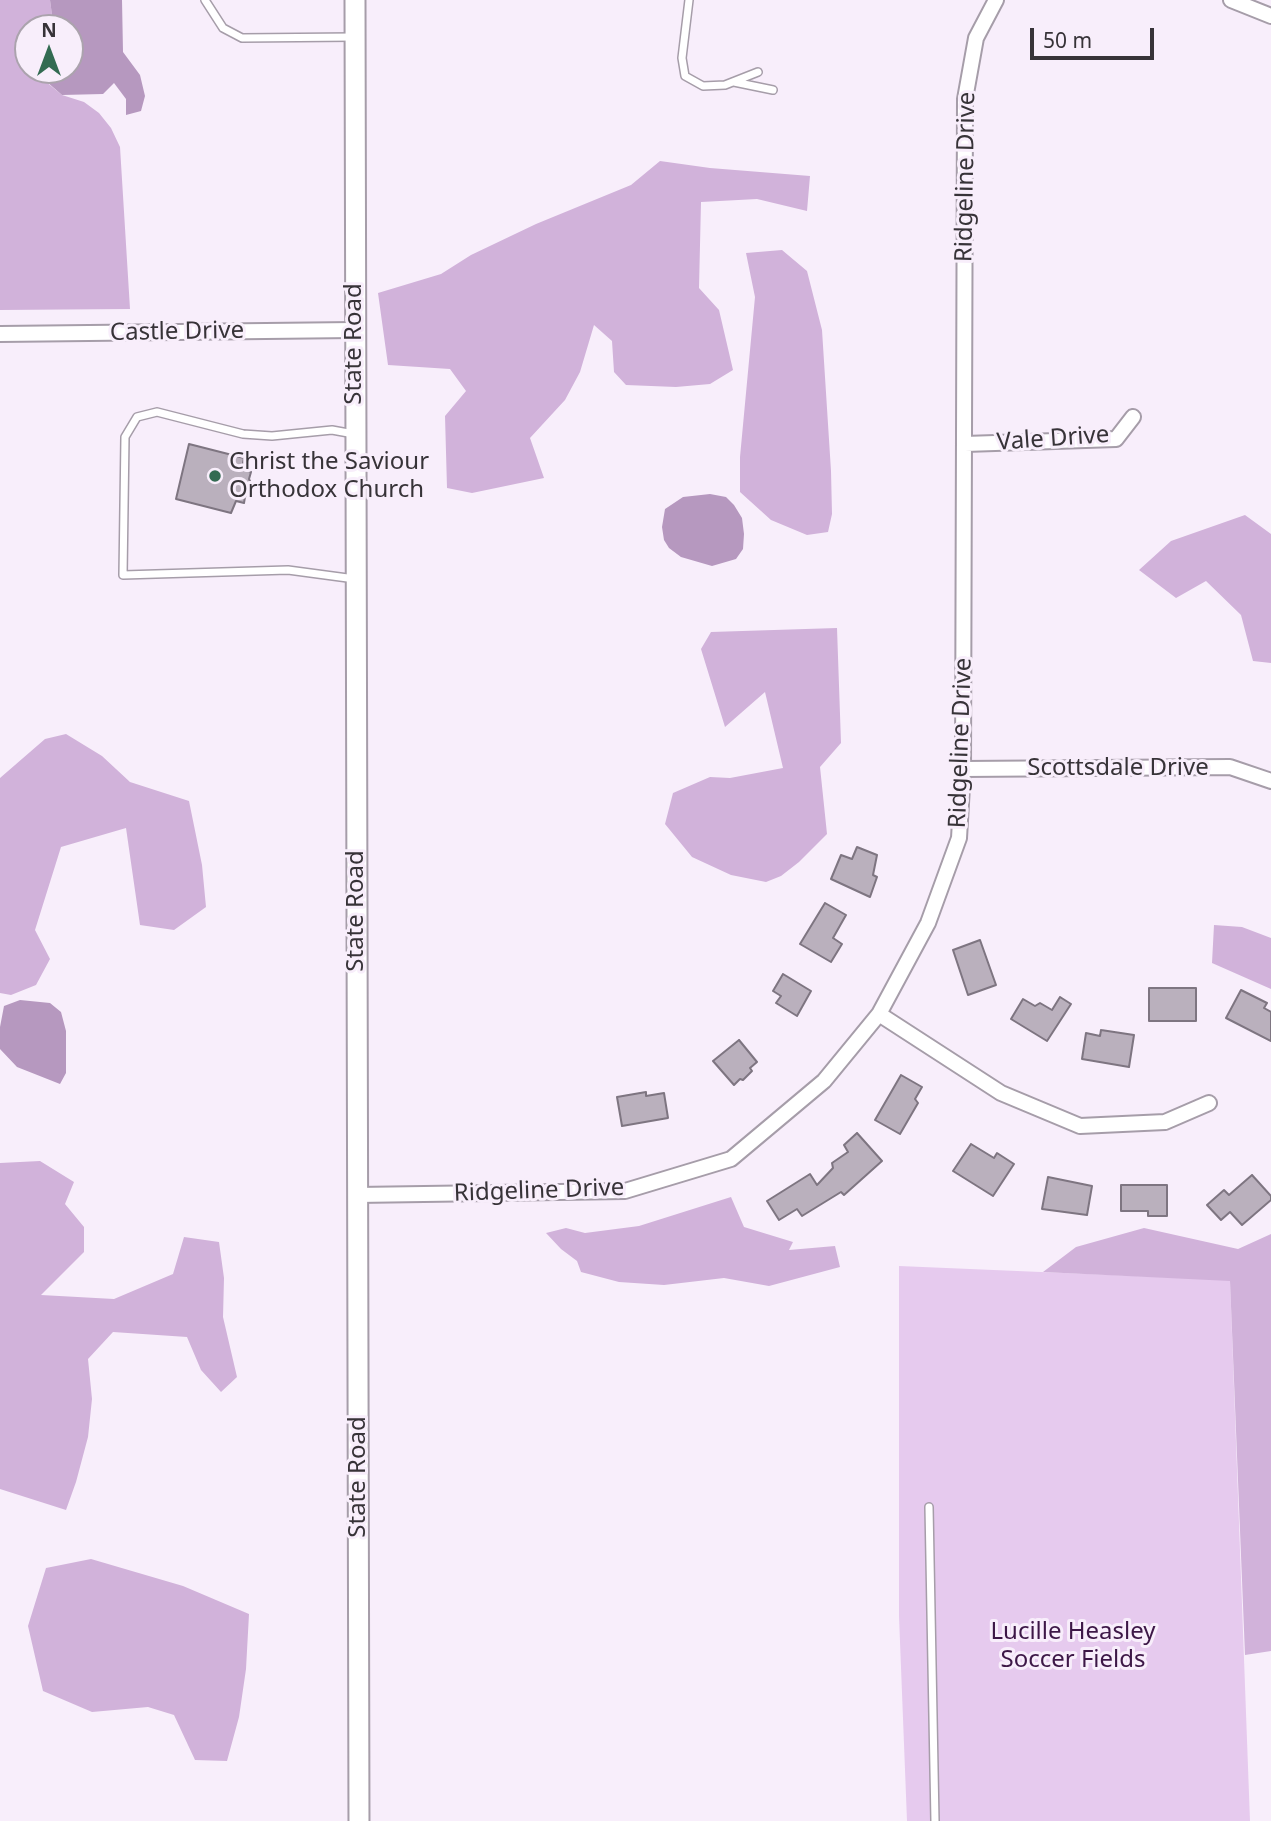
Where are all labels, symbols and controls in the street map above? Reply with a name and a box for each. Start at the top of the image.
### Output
north arrow [14,14,84,84]
scale bar [1033,14,1157,58]
text: N [41,17,57,43]
text: 50 m [1043,26,1092,54]
street label: Ridgeline Drive [950,92,982,262]
street label: State Road [340,283,368,405]
street label: Castle Drive [110,316,244,348]
street label: Vale Drive [996,421,1110,457]
place label: Christ the Saviour Orthodox Church [229,448,429,504]
marker: Christ the Saviour Orthodox Church [207,468,223,484]
street label: Ridgeline Drive [944,657,978,829]
street label: Scottsdale Drive [1027,754,1209,782]
street label: State Road [342,850,370,972]
street label: Ridgeline Drive [453,1174,625,1208]
street label: State Road [344,1416,372,1538]
park label: Lucille Heasley Soccer Fields [990,1618,1156,1674]

